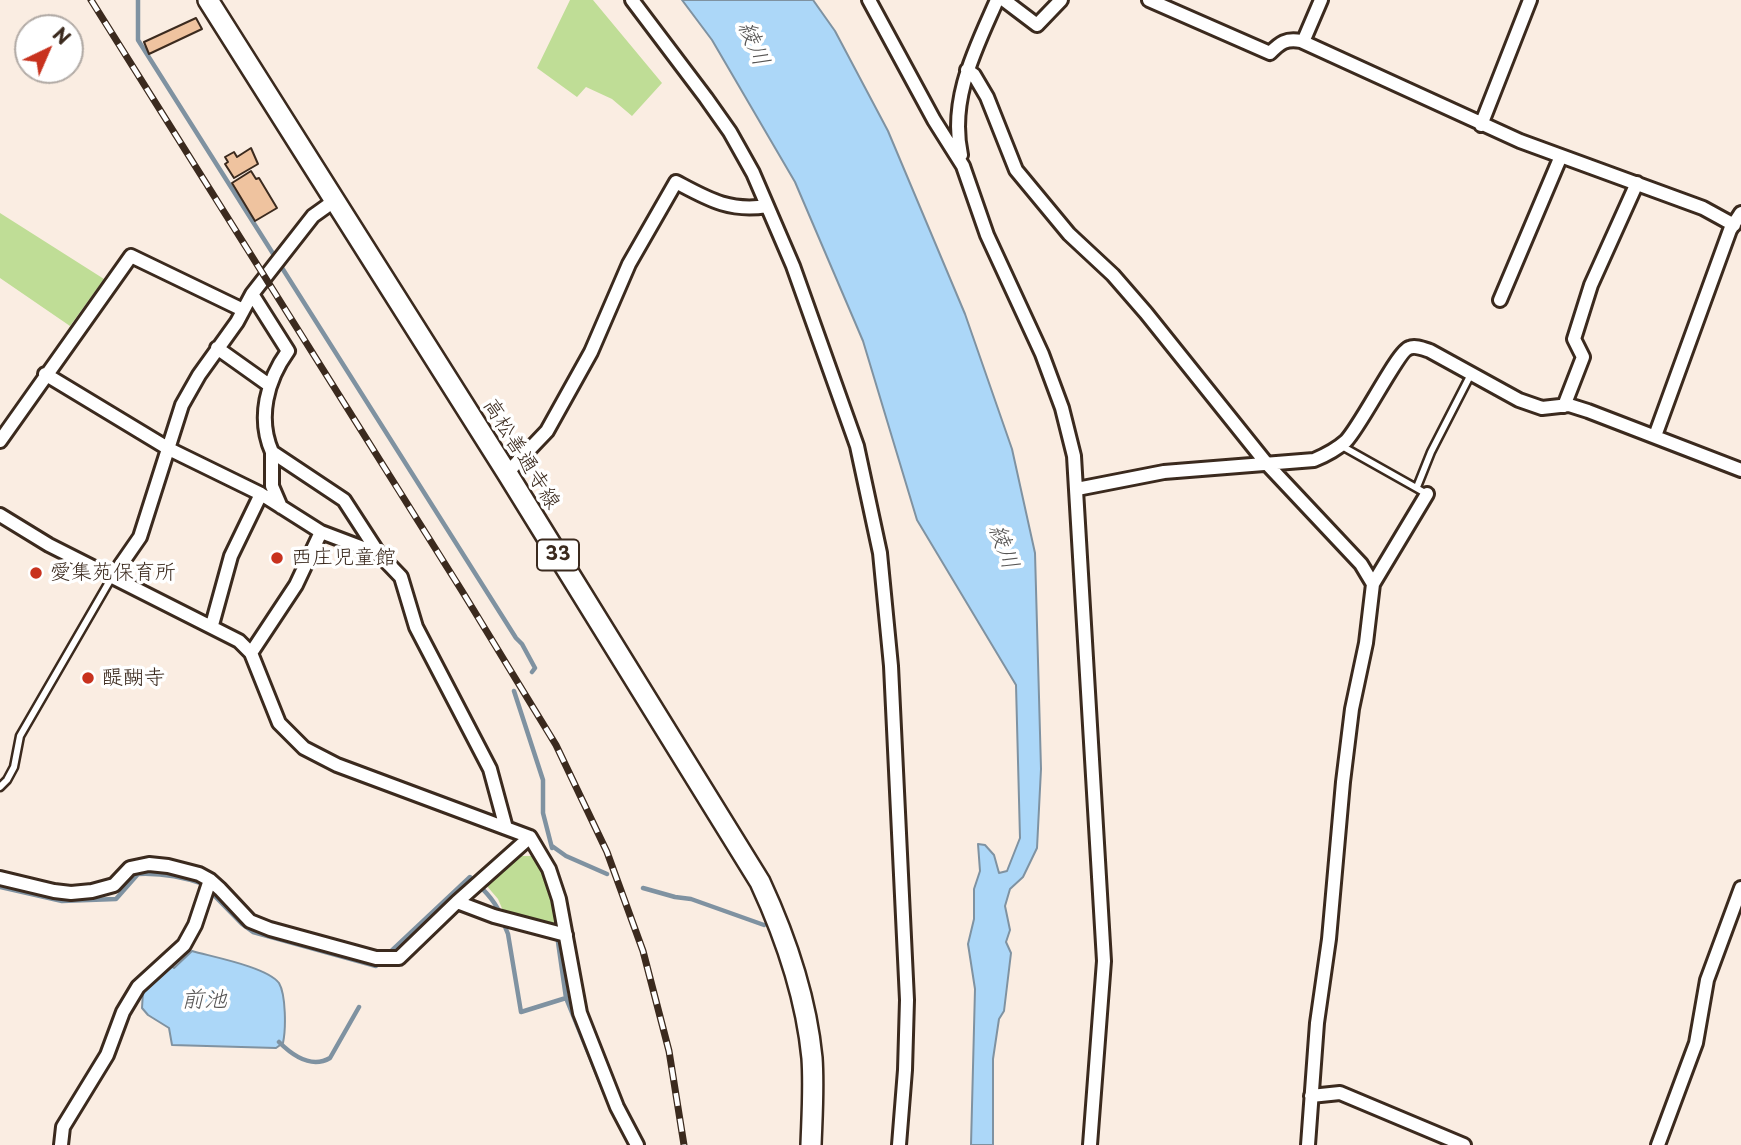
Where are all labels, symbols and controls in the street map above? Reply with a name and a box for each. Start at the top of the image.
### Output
north arrow [14,14,84,84]
water label: 綾川 [732,18,774,70]
text: N [47,20,77,51]
street label: 高松善通寺線 [477,394,565,514]
water label: 綾川 [982,521,1024,573]
road number: 33 [537,540,579,570]
place label: 西庄児童館 [291,545,396,571]
marker: 西庄児童館 [269,550,285,566]
place label: 愛集苑保育所 [50,560,176,586]
marker: 愛集苑保育所 [28,565,44,581]
place label: 醍醐寺 [102,665,165,691]
marker: 醍醐寺 [80,670,96,686]
water label: 前池 [181,987,227,1015]

